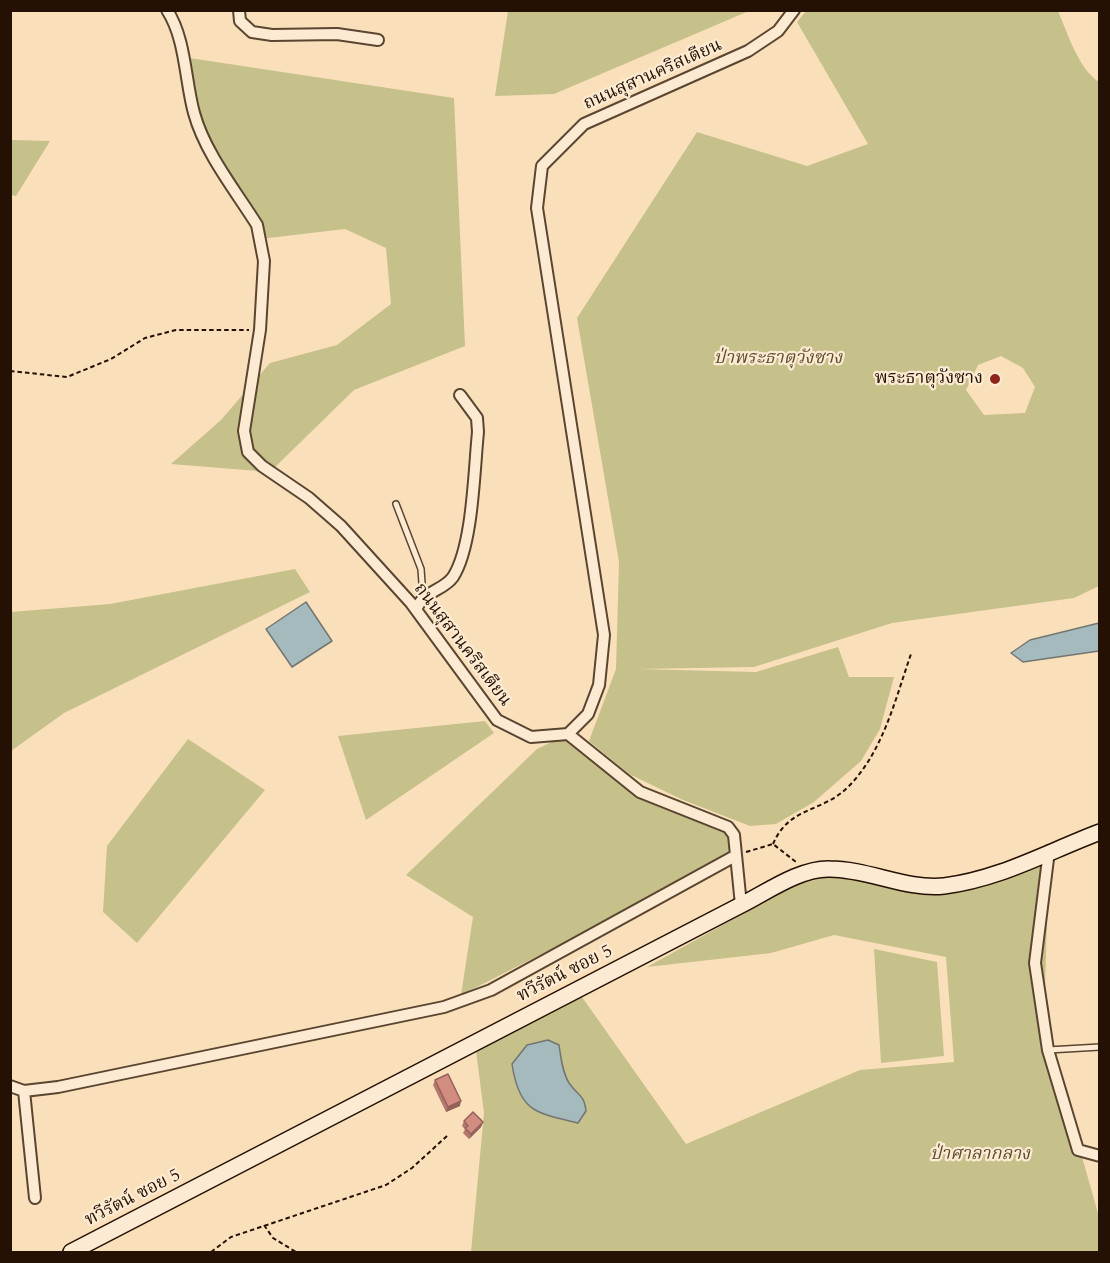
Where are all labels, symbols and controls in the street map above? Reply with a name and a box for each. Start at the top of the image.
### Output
street label: ถนนสุสานคริสเตียน [580,35,726,115]
park label: ป่าพระธาตุวังซาง [714,348,842,370]
place label: พระธาตุวังซาง [875,368,983,390]
marker: พระธาตุวังซาง [988,372,1002,386]
street label: ถนนสุสานคริสเตียน [408,579,516,711]
street label: ทวีรัตน์ ซอย 5 [514,941,616,1007]
park label: ป่าศาลากลาง [930,1144,1030,1166]
street label: ทวีรัตน์ ซอย 5 [82,1165,184,1231]

